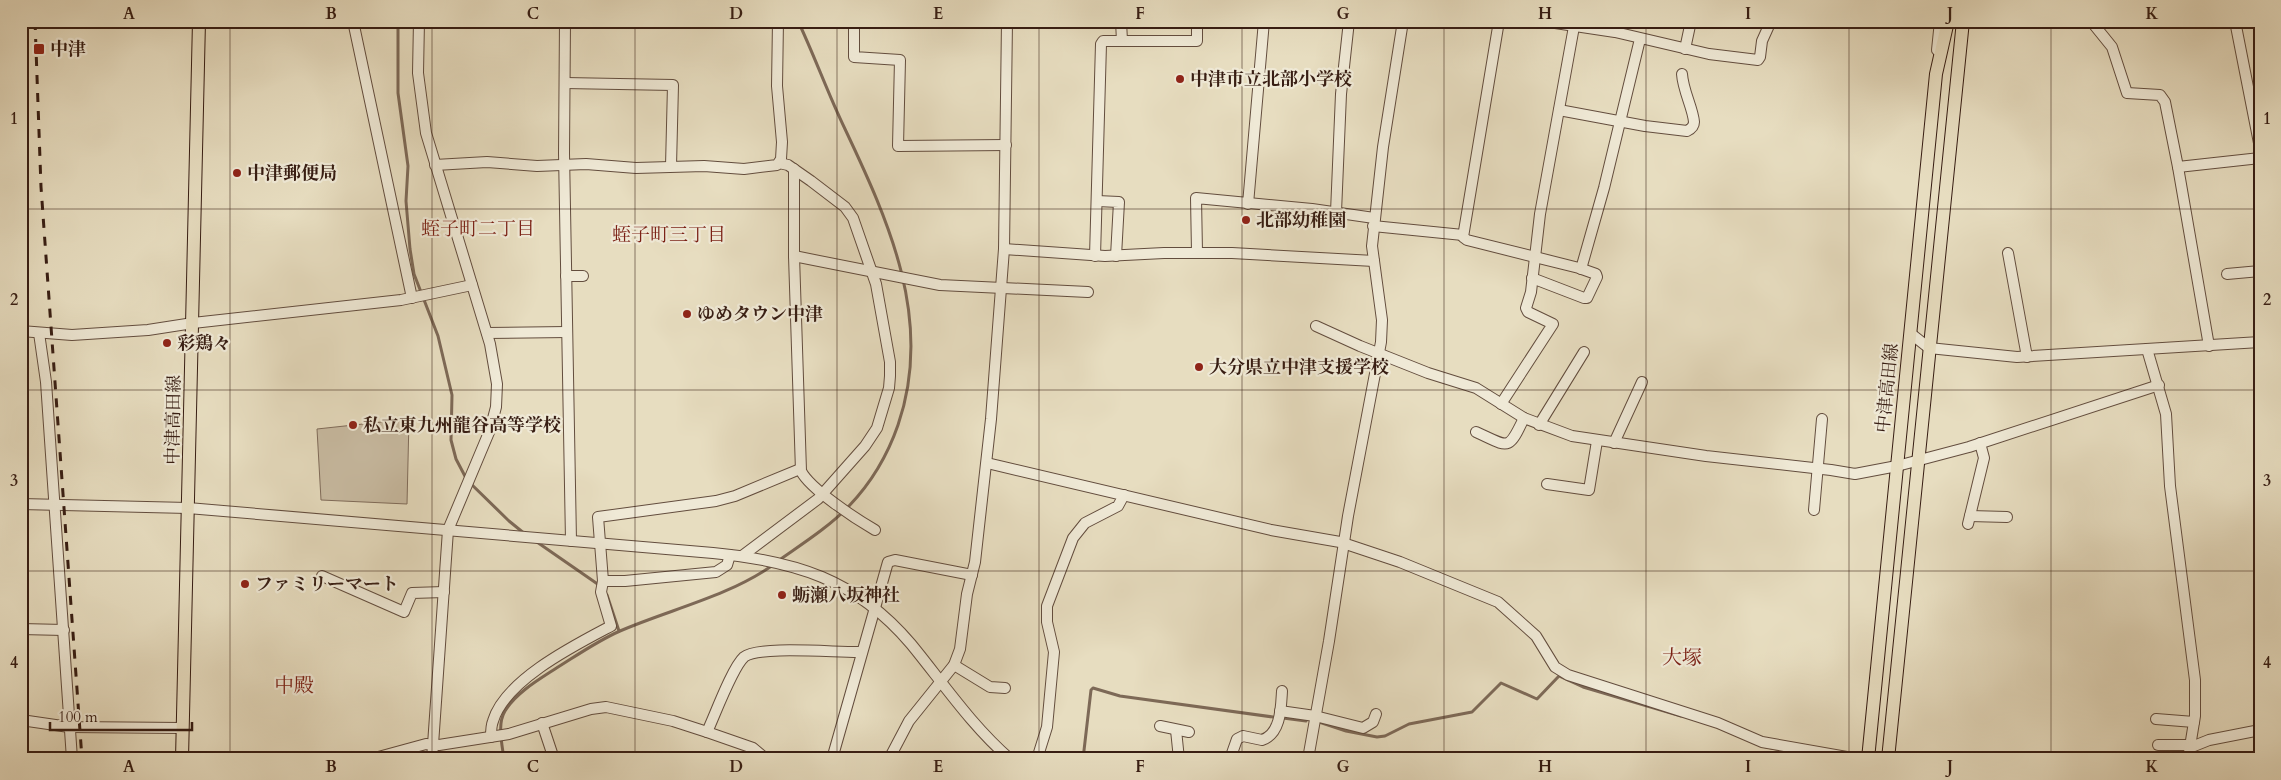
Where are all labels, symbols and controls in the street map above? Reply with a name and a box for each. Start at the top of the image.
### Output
text: A [123,3,135,25]
text: B [325,3,337,25]
text: C [527,3,539,25]
text: D [729,3,743,25]
text: E [933,3,943,25]
text: F [1135,3,1145,25]
text: G [1336,3,1350,25]
text: H [1538,3,1552,25]
text: I [1745,3,1751,25]
text: J [1945,3,1953,25]
text: K [2146,3,2159,25]
place label: 中津 [50,37,86,62]
marker: 中津 [32,42,46,56]
place label: 中津市立北部小学校 [1190,67,1352,92]
marker: 中津市立北部小学校 [1174,73,1186,85]
text: 1 [10,108,18,130]
text: 1 [2263,108,2271,130]
place label: 中津郵便局 [247,161,337,186]
marker: 中津郵便局 [231,167,243,179]
place label: 北部幼稚園 [1256,208,1346,233]
marker: 北部幼稚園 [1240,214,1252,226]
district label: 蛭子町二丁目 [421,216,535,242]
district label: 蛭子町三丁目 [612,222,726,248]
text: 2 [10,289,18,311]
text: 2 [2263,289,2271,311]
place label: ゆめタウン中津 [697,302,823,327]
marker: ゆめタウン中津 [681,308,693,320]
place label: 彩鶏々 [177,331,231,356]
marker: 彩鶏々 [161,337,173,349]
street label: 中津高田線 [1870,342,1905,434]
place label: 大分県立中津支援学校 [1209,355,1389,380]
marker: 大分県立中津支援学校 [1193,361,1205,373]
street label: 中津高田線 [160,375,187,465]
place label: 私立東九州龍谷高等学校 [363,413,561,438]
marker: 私立東九州龍谷高等学校 [347,419,359,431]
text: 3 [10,470,18,492]
text: 3 [2263,470,2271,492]
place label: ファミリーマート [255,572,399,597]
marker: ファミリーマート [239,578,251,590]
place label: 蛎瀬八坂神社 [792,583,900,608]
marker: 蛎瀬八坂神社 [776,589,788,601]
district label: 大塚 [1662,644,1702,671]
text: 4 [10,652,18,674]
text: 4 [2263,652,2271,674]
district label: 中殿 [274,672,314,699]
scale bar [50,700,192,732]
text: 100 m [58,707,98,727]
text: A [123,756,135,778]
text: B [325,756,337,778]
text: C [527,756,539,778]
text: D [729,756,743,778]
text: E [933,756,943,778]
text: F [1135,756,1145,778]
text: G [1336,756,1350,778]
text: H [1538,756,1552,778]
text: I [1745,756,1751,778]
text: J [1945,756,1953,778]
text: K [2146,756,2159,778]

